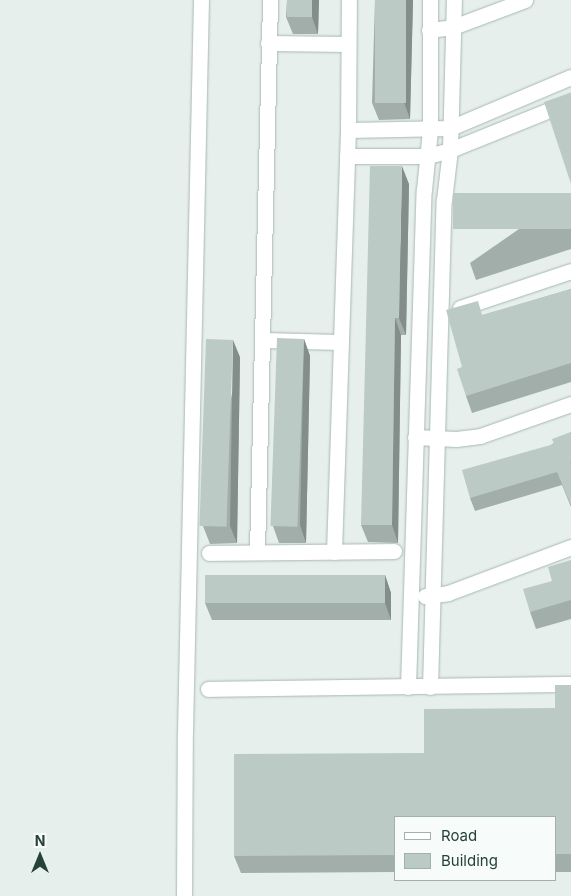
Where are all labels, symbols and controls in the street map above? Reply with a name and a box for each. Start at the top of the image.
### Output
legend [394,816,556,881]
text: Road [441,826,477,845]
north arrow [15,831,65,881]
text: N [35,832,45,849]
text: Building [441,851,498,870]

